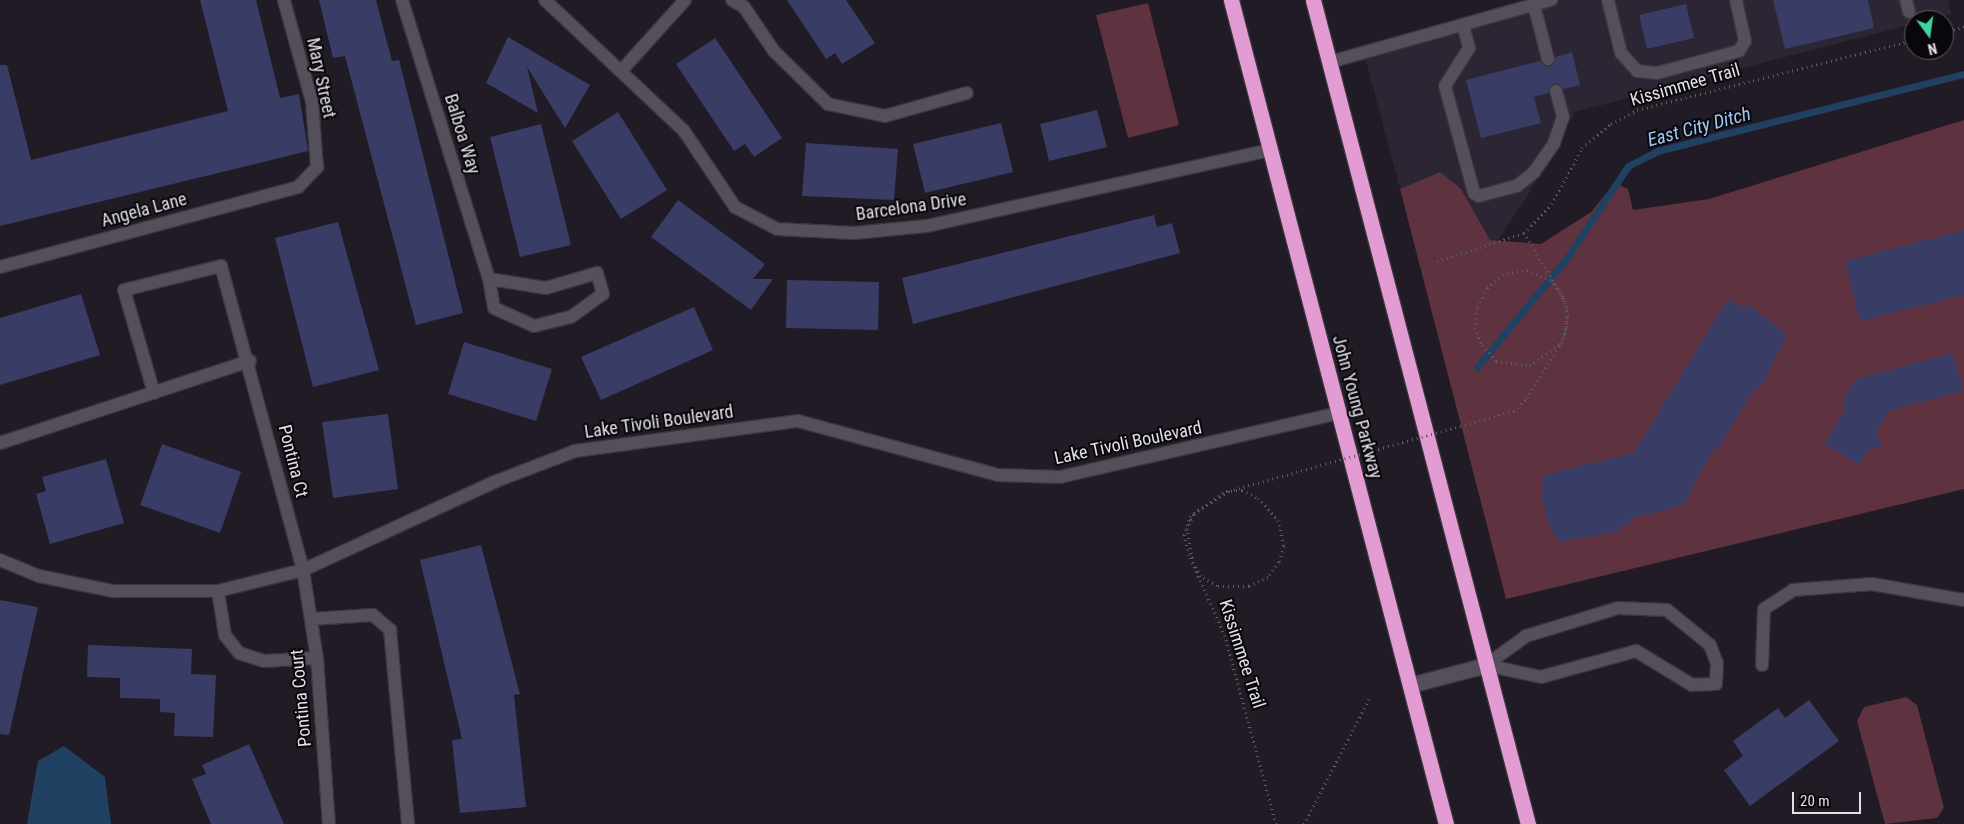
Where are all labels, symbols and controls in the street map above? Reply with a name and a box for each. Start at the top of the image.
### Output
north arrow [1904,10,1954,60]
street label: Mary Street [302,36,340,120]
text: N [1926,40,1938,57]
street label: Kissimmee Trail [1628,59,1742,111]
street label: Balboa Way [440,91,484,177]
water label: East City Ditch [1645,102,1753,152]
street label: Angela Lane [99,188,189,232]
street label: Barcelona Drive [855,189,967,225]
street label: John Young Parkway [1327,333,1387,481]
street label: Lake Tivoli Boulevard [583,401,735,443]
street label: Lake Tivoli Boulevard [1052,417,1204,469]
street label: Pontina Ct [274,422,312,500]
street label: Kissimmee Trail [1214,597,1270,711]
street label: Pontina Court [286,648,316,748]
scale bar [1794,782,1863,814]
text: 20 m [1800,792,1830,810]

